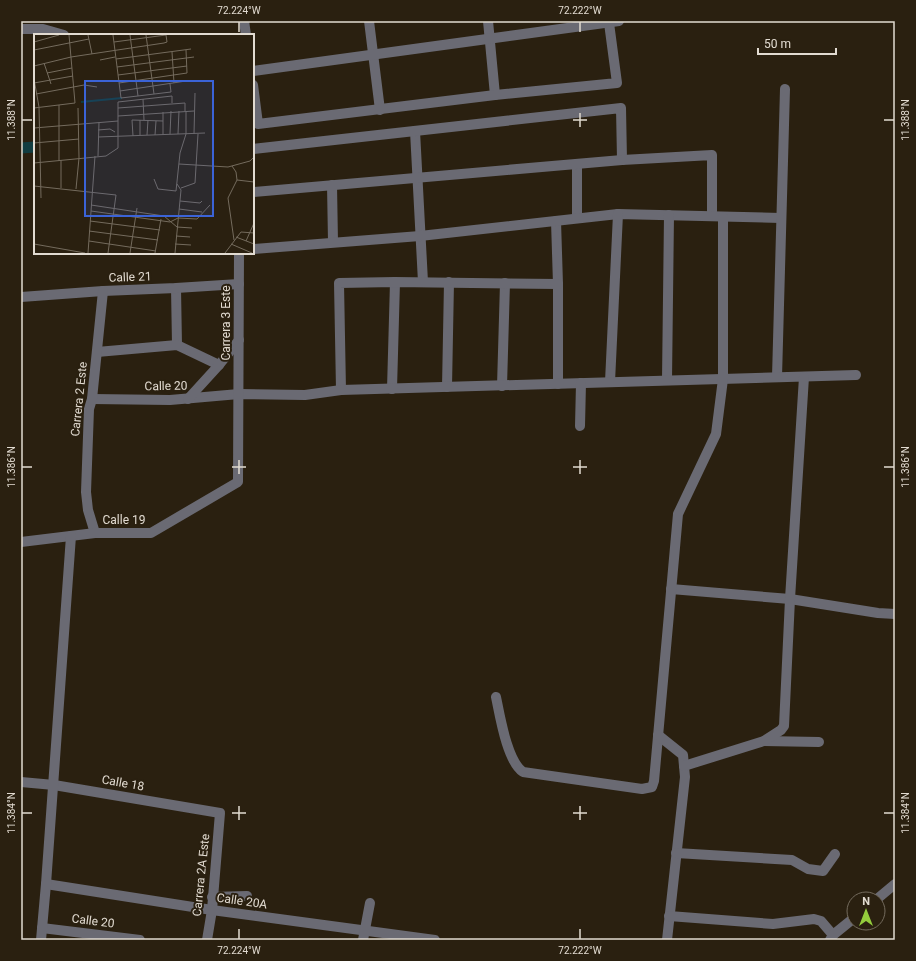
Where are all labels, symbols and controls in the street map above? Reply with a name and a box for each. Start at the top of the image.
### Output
text: 72.224°W [217,5,261,16]
text: 72.222°W [558,5,602,16]
scale bar [758,30,836,56]
inset map [34,34,254,254]
text: 50 m [764,37,791,51]
text: 11.388°N [6,99,17,141]
text: 11.388°N [900,99,911,141]
street label: Calle 21 [108,269,152,285]
street label: Carrera 3 Este [219,285,233,361]
street label: Carrera 2 Este [68,361,90,437]
street label: Calle 20 [144,379,188,393]
text: 11.386°N [6,446,17,488]
text: 11.386°N [900,446,911,488]
street label: Calle 19 [102,513,146,527]
street label: Calle 18 [101,772,146,794]
text: 11.384°N [6,792,17,834]
text: 11.384°N [900,792,911,834]
street label: Carrera 2A Este [190,833,212,917]
street label: Calle 20A [216,891,268,911]
north arrow [846,891,886,931]
text: N [862,895,870,908]
street label: Calle 20 [71,911,115,931]
text: 72.224°W [217,945,261,956]
text: 72.222°W [558,945,602,956]

